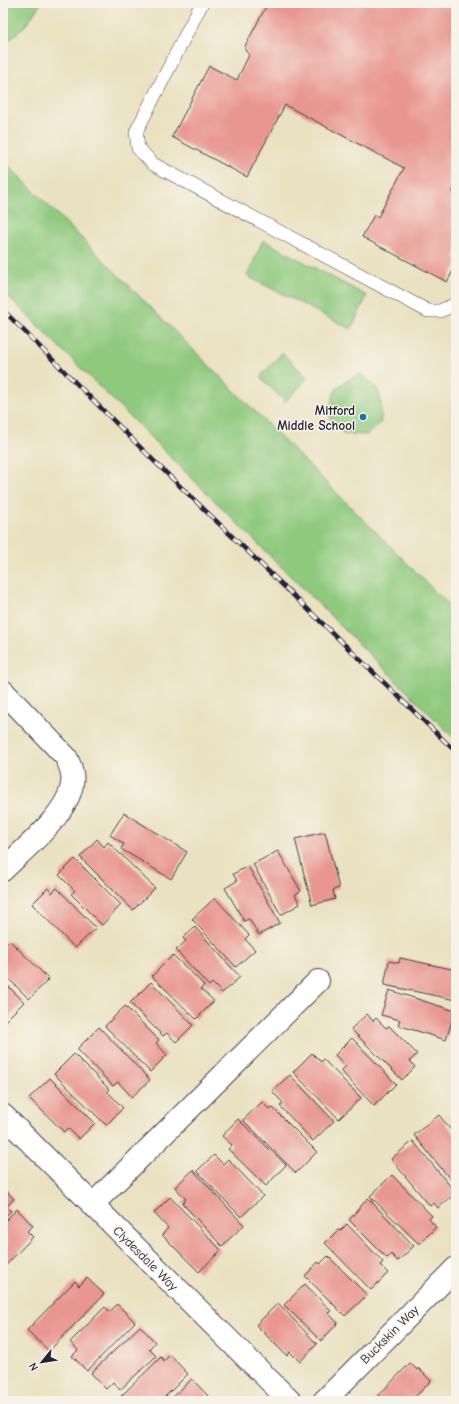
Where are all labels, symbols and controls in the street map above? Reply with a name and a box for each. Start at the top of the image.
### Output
place label: Mitford Middle School [277,403,355,433]
marker: Mitford Middle School [358,412,368,422]
street label: Clydesdale Way [110,1223,181,1294]
street label: Buckskin Way [357,1302,422,1367]
north arrow [22,1342,62,1382]
text: N [26,1360,41,1373]

